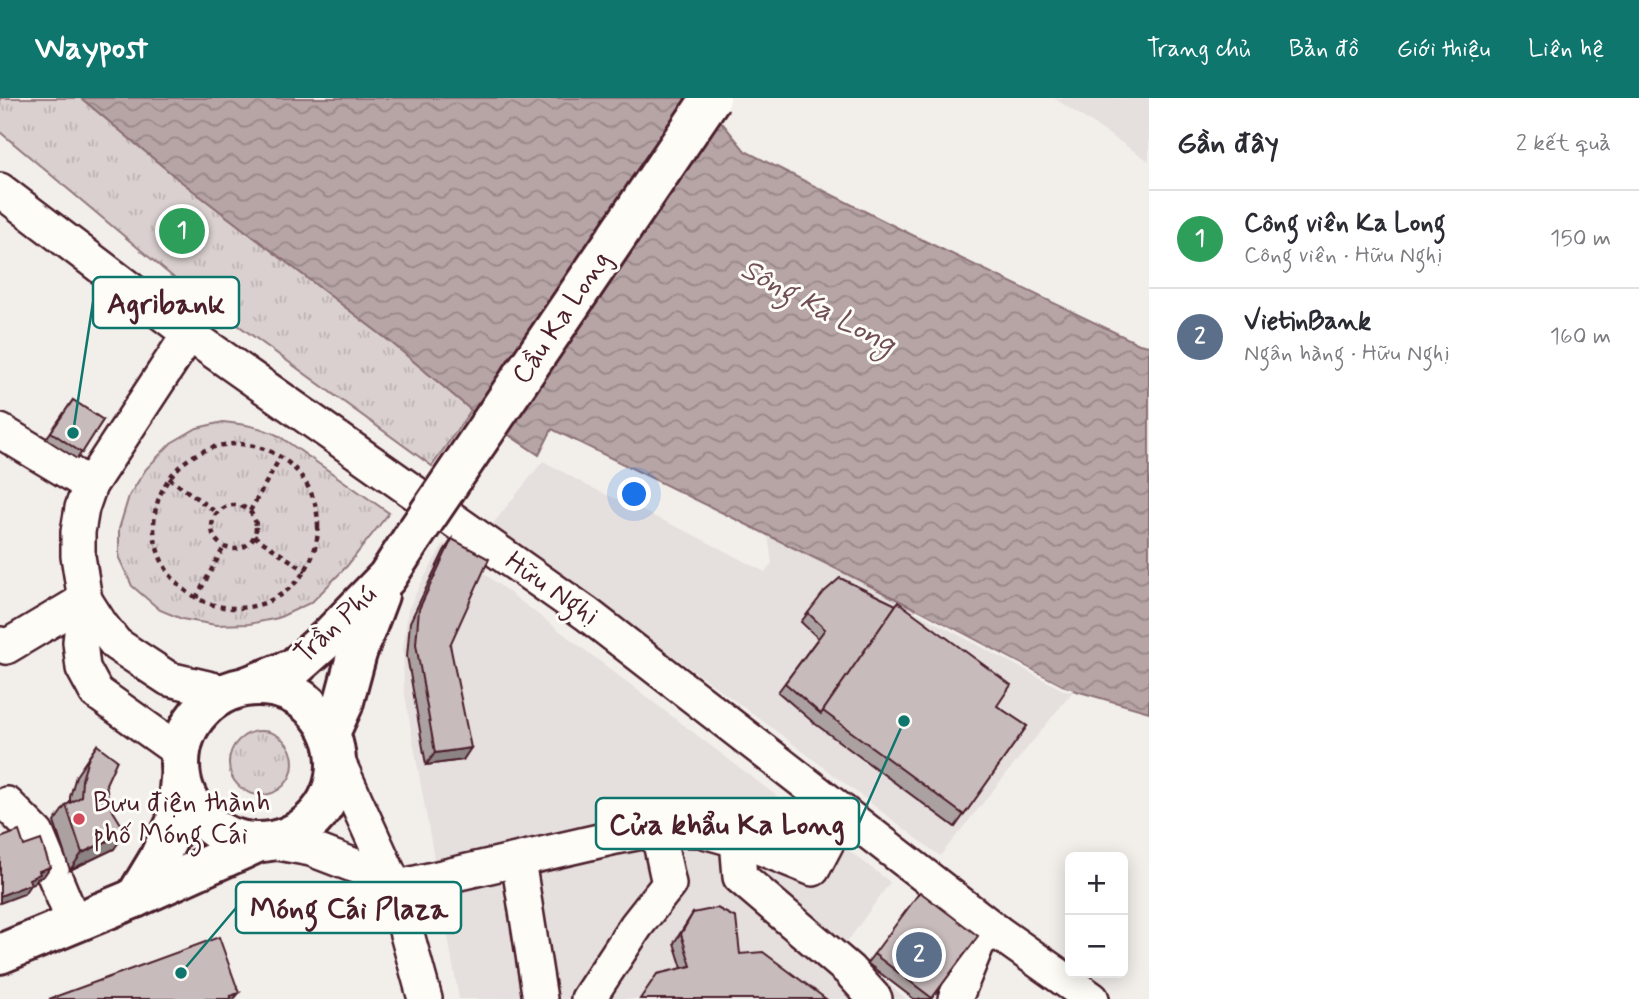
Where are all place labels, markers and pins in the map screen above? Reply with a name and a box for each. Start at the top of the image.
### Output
pin: 1 [159,205,205,257]
callout: Agribank [93,277,239,328]
place label: Bưu điện thành phố Móng Cái [93,785,270,857]
callout: Cửa khẩu Ka Long [596,798,859,849]
marker: Bưu điện thành phố Móng Cái [71,811,87,827]
callout: Móng Cái Plaza [236,882,461,933]
pin: 2 [896,929,942,981]

